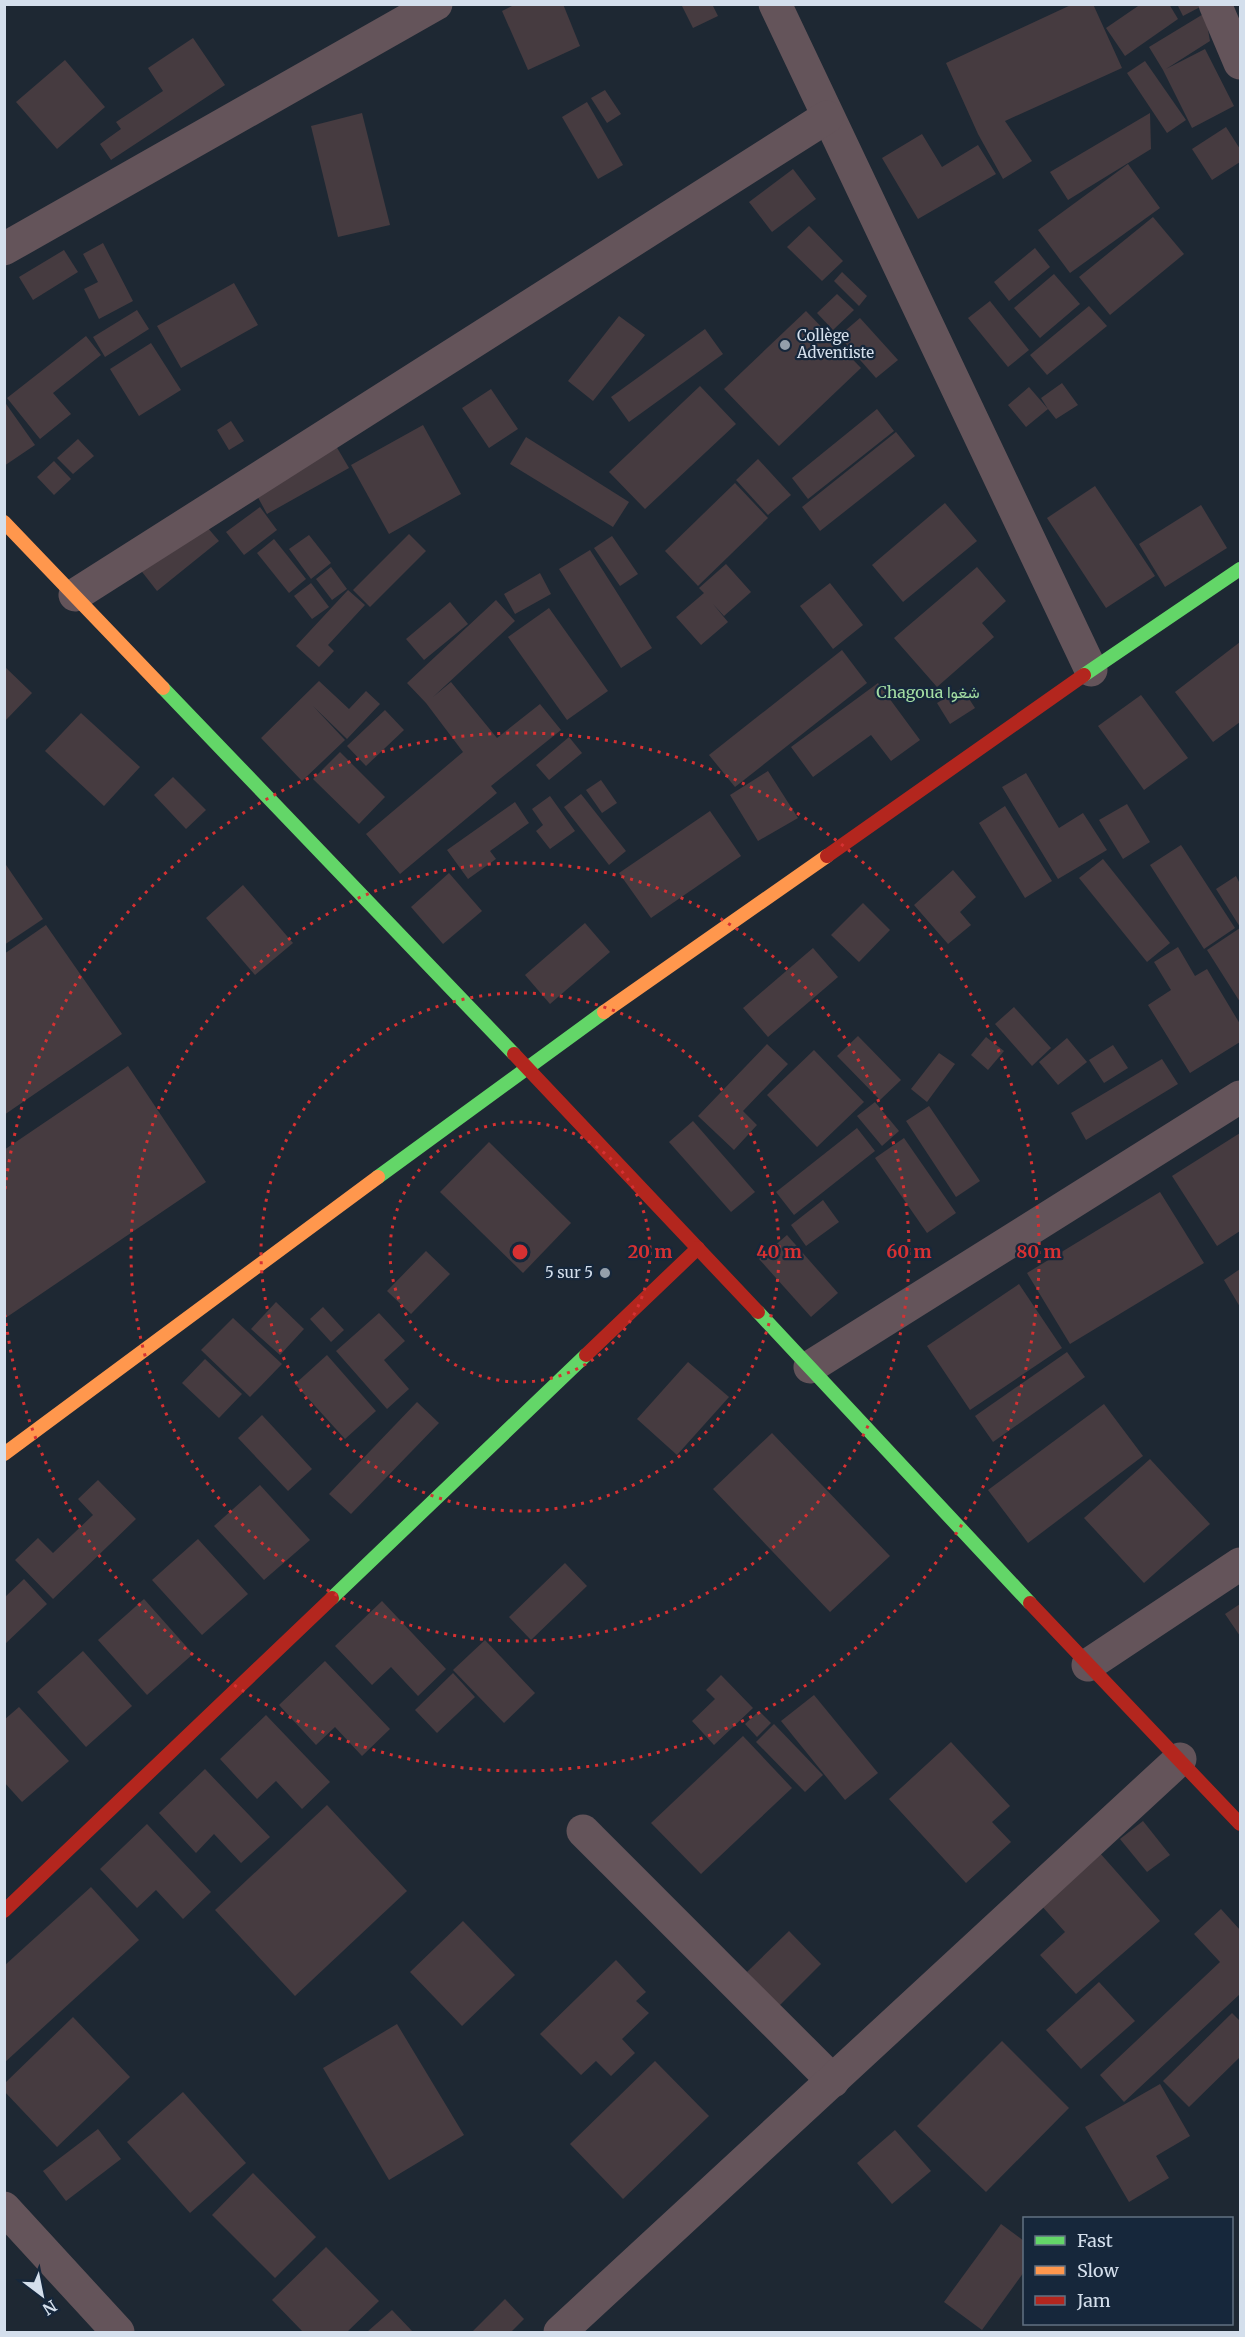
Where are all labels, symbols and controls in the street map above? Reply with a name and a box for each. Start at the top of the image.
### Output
place label: Collège Adventiste [796,326,874,362]
marker: Collège Adventiste [778,338,792,352]
district label: Chagoua شغوا [876,682,980,703]
text: 20 m [628,1240,672,1263]
text: 40 m [756,1240,802,1263]
text: 60 m [886,1240,932,1263]
text: 80 m [1016,1240,1062,1263]
centre of rings [510,1242,530,1262]
place label: 5 sur 5 [545,1263,593,1282]
marker: 5 sur 5 [598,1266,612,1280]
legend [1023,2217,1233,2325]
text: Fast [1077,2229,1113,2252]
text: Slow [1077,2259,1120,2282]
north arrow [12,2265,72,2325]
text: Jam [1076,2289,1111,2312]
text: N [39,2296,61,2320]

